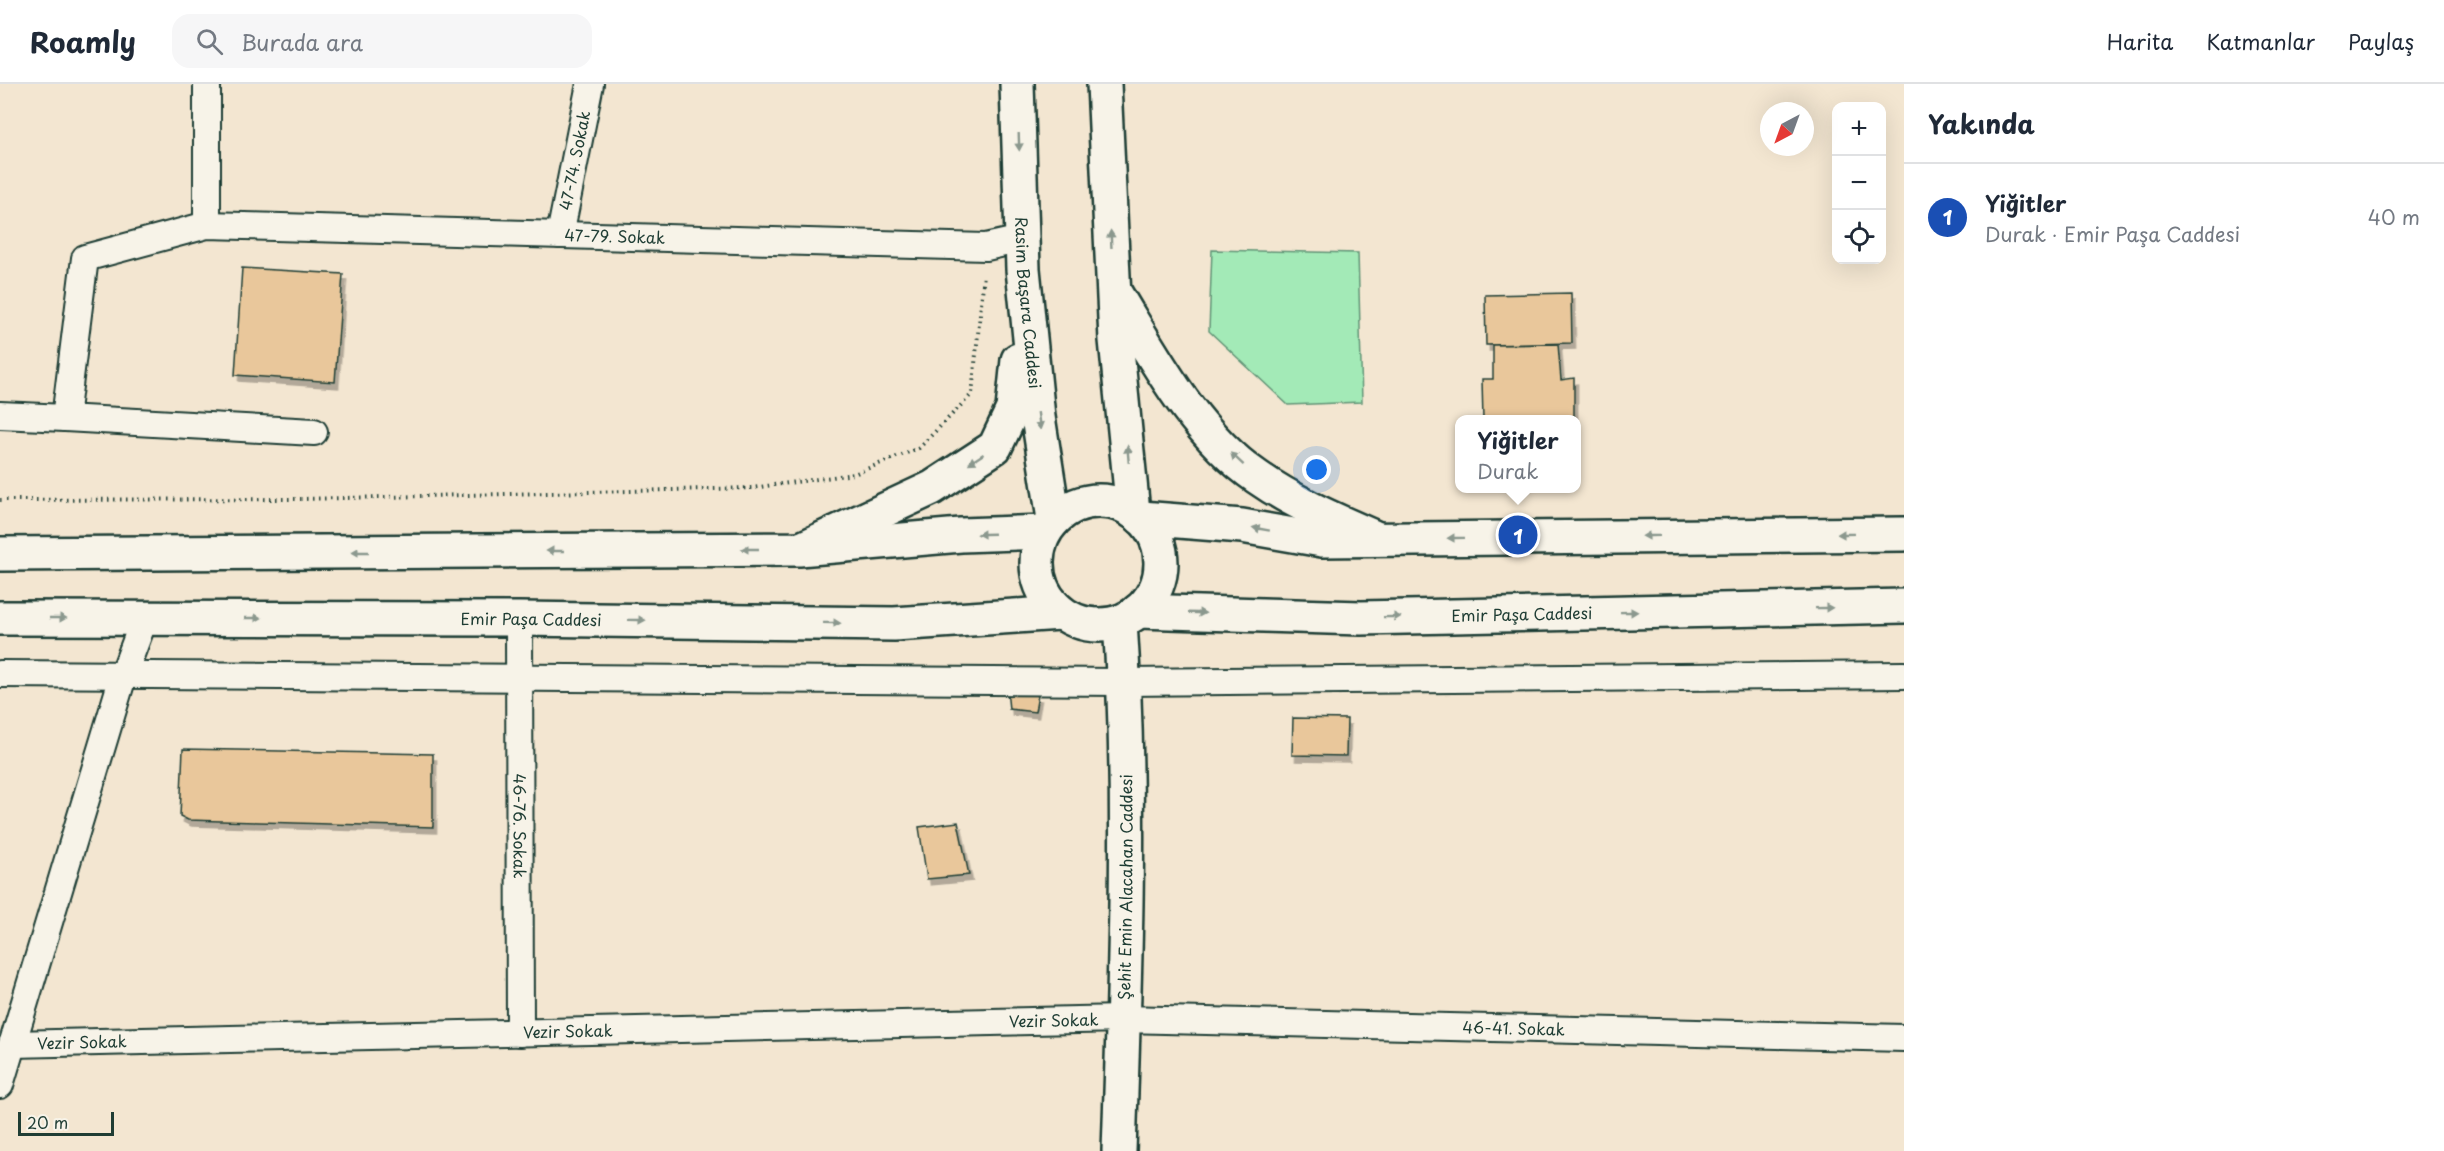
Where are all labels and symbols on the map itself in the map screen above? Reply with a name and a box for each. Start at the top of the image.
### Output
north arrow [1760,102,1814,156]
street label: 47-74. Sokak [552,108,595,212]
one-way arrow [1014,133,1024,152]
street label: Rasim Başara Caddesi [1010,216,1048,390]
street label: 47-79. Sokak [564,222,666,249]
one-way arrow [1107,229,1116,248]
one-way arrow [1034,411,1043,430]
one-way arrow [1123,445,1133,464]
one-way arrow [1230,453,1245,466]
one-way arrow [968,454,984,465]
your location [1302,455,1331,484]
pin: 1 [1498,512,1538,558]
one-way arrow [1252,524,1271,533]
one-way arrow [976,529,995,539]
one-way arrow [1836,530,1855,539]
one-way arrow [1641,531,1660,541]
one-way arrow [1446,533,1465,543]
one-way arrow [740,544,759,554]
one-way arrow [545,546,564,556]
one-way arrow [350,547,369,557]
street label: Emir Paşa Caddesi [1451,600,1593,627]
one-way arrow [1814,603,1833,612]
street label: Emir Paşa Caddesi [460,606,602,631]
one-way arrow [1619,607,1638,617]
one-way arrow [1187,608,1206,618]
one-way arrow [1382,612,1401,622]
one-way arrow [49,613,68,623]
one-way arrow [244,613,263,623]
one-way arrow [628,615,647,625]
one-way arrow [823,618,842,628]
street label: 46-76. Sokak [508,774,533,878]
street label: Şehit Emin Alacahan Caddesi [1111,774,1138,1000]
street label: Vezir Sokak [1009,1007,1099,1033]
street label: 46-41. Sokak [1462,1014,1565,1041]
street label: Vezir Sokak [523,1017,613,1043]
street label: Vezir Sokak [37,1028,127,1054]
scale bar [18,1109,114,1136]

